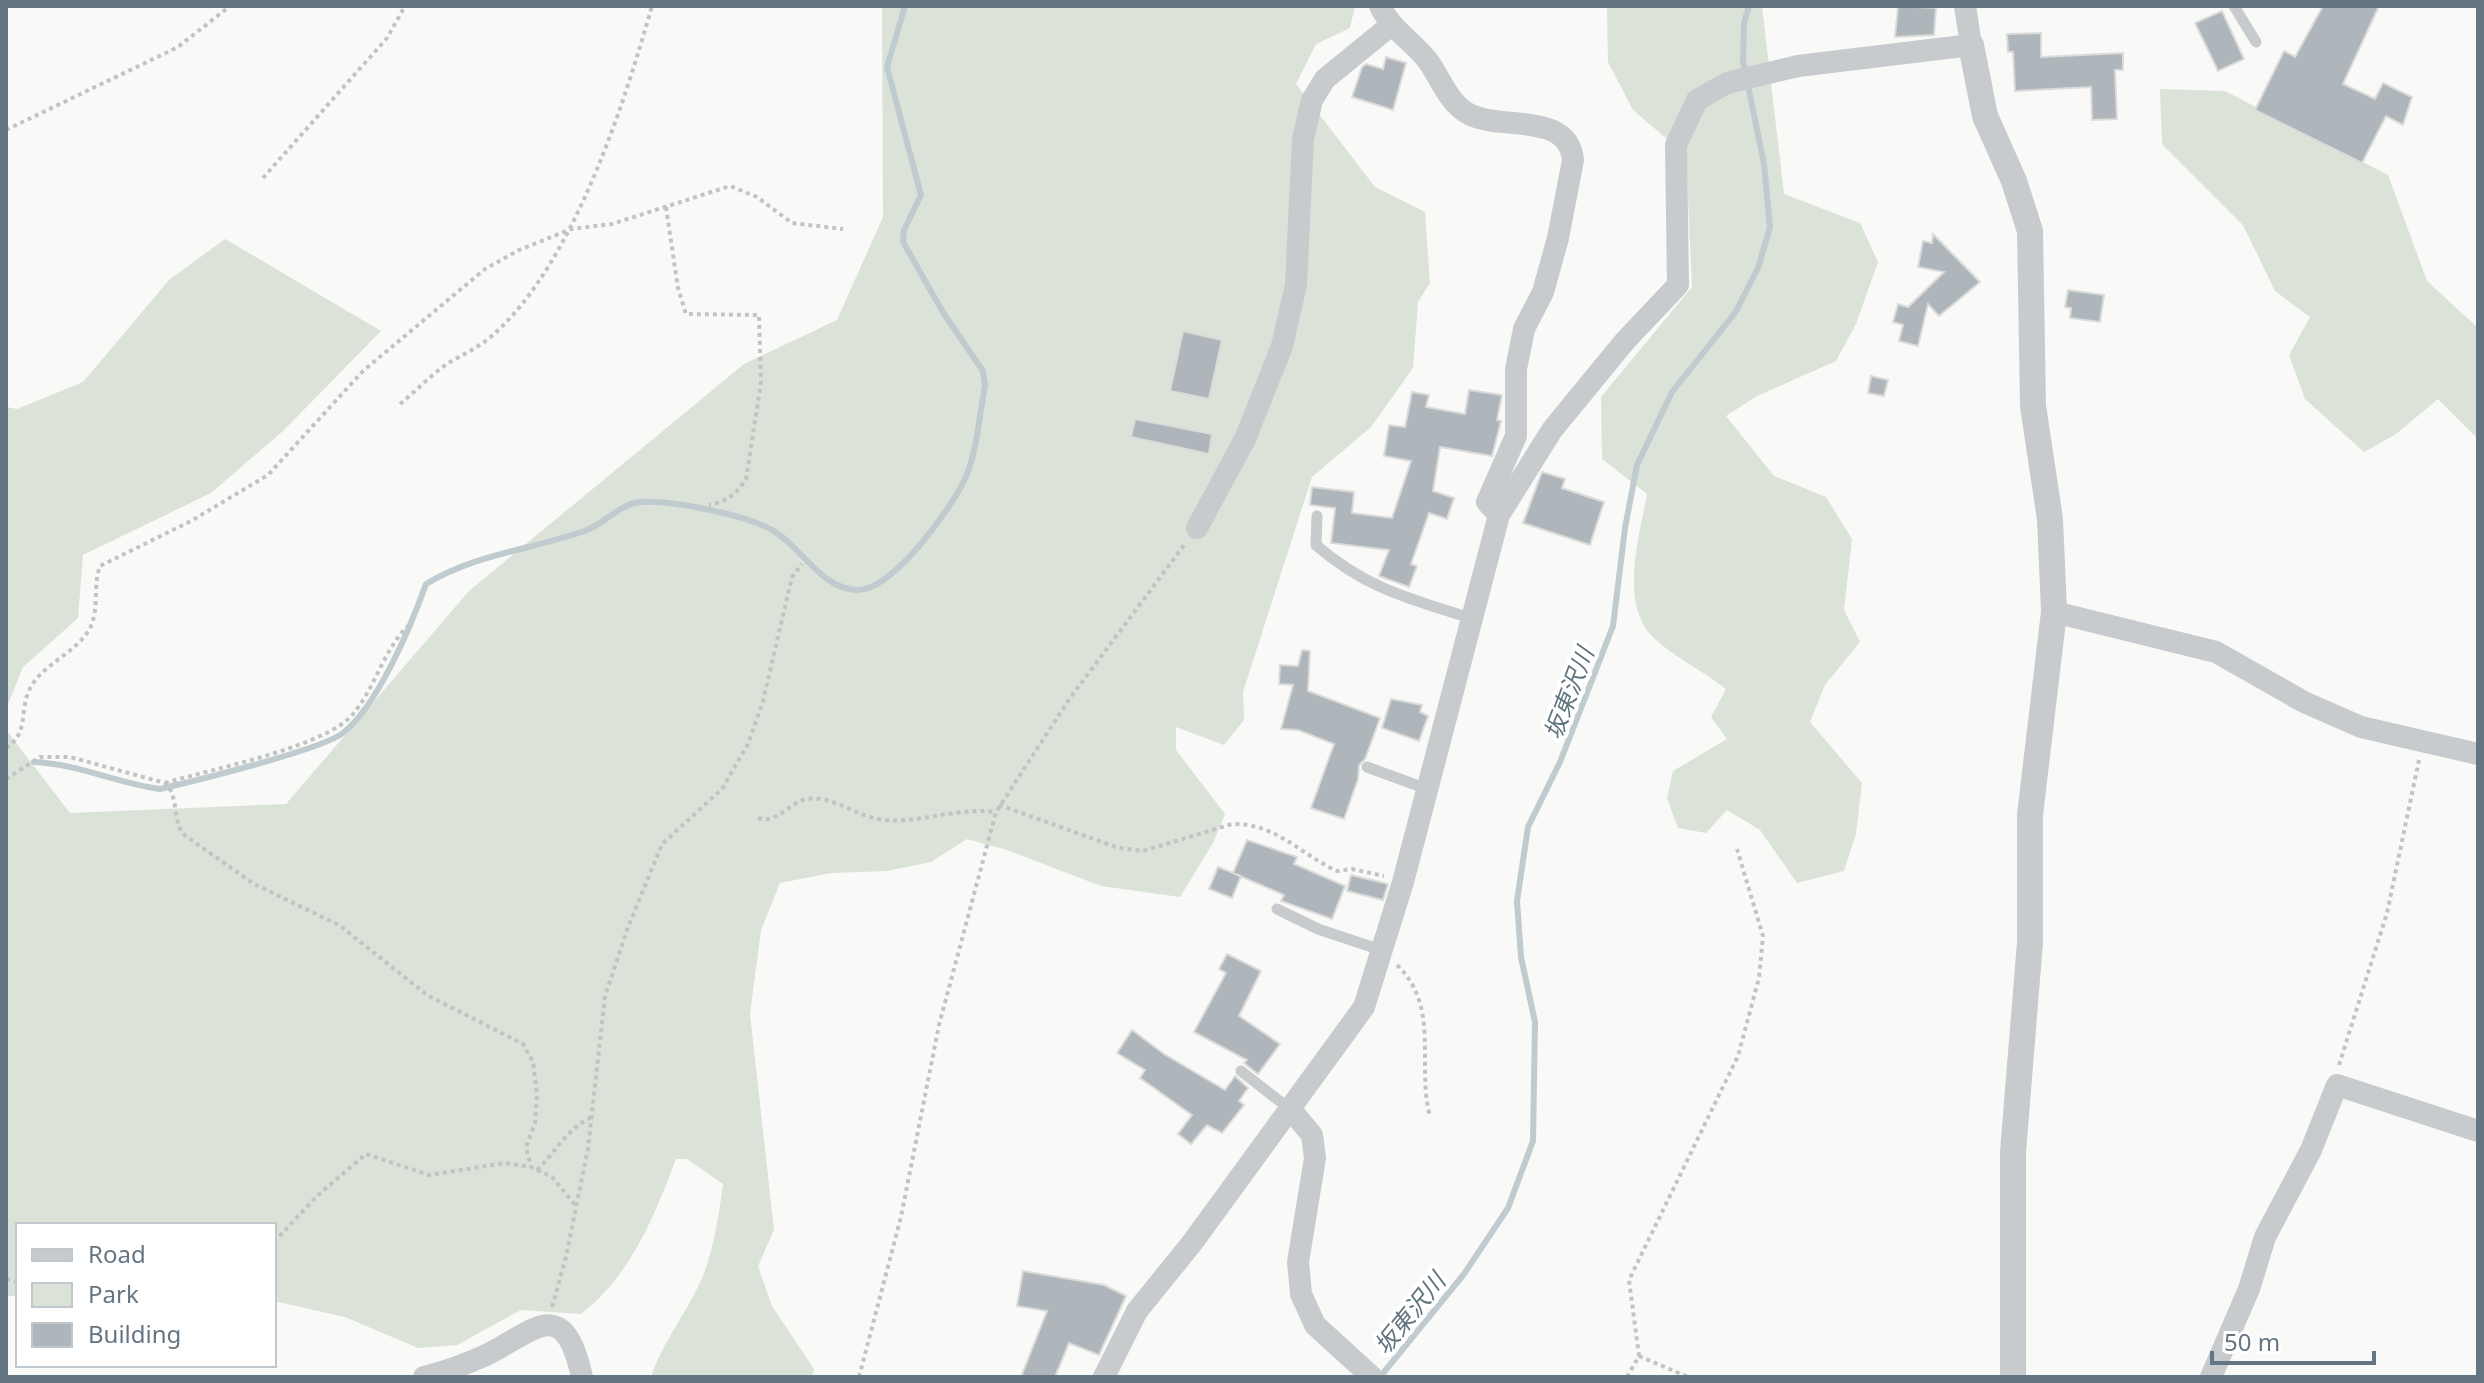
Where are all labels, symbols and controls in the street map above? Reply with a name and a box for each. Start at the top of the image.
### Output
water label: 坂東沢川 [1535,639,1602,744]
legend [16,1223,276,1367]
text: Road [88,1237,146,1270]
water label: 坂東沢川 [1366,1263,1454,1361]
text: Park [88,1277,139,1310]
scale bar [2212,1315,2374,1365]
text: Building [88,1317,181,1350]
text: 50 m [2224,1325,2280,1358]

